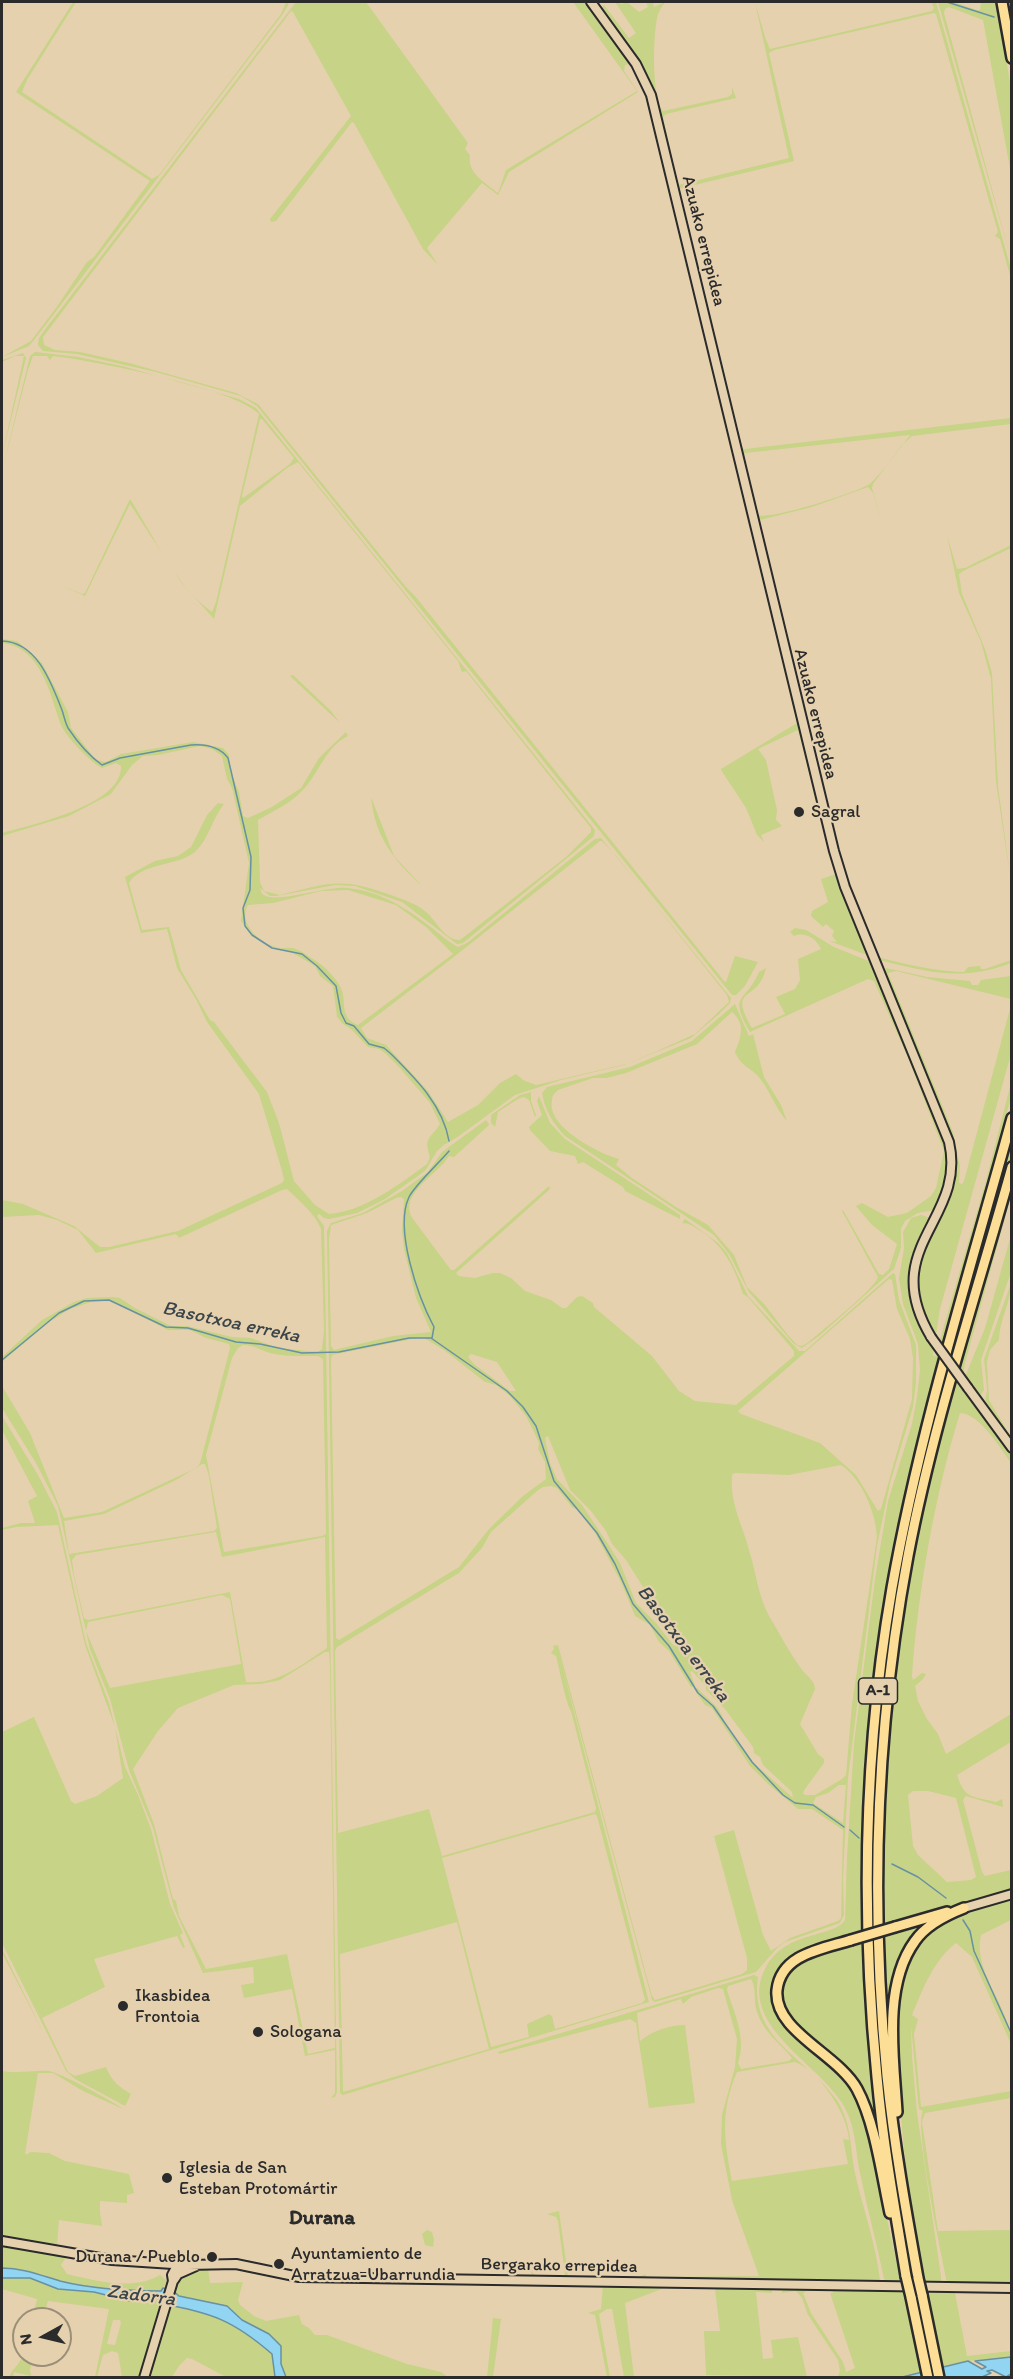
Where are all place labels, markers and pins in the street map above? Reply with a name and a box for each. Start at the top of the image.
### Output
place label: Sagral [811,801,860,823]
marker: Sagral [792,805,806,819]
place label: Ikasbidea Frontoia [135,1985,210,2028]
marker: Ikasbidea Frontoia [116,1999,130,2013]
place label: Sologana [270,2021,342,2043]
marker: Sologana [251,2025,265,2039]
place label: Iglesia de San Esteban Protomártir [179,2157,337,2200]
marker: Iglesia de San Esteban Protomártir [160,2171,174,2185]
place label: Ayuntamiento de Arratzua-Ubarrundia [291,2243,455,2286]
place label: Durana / Pueblo [75,2246,200,2268]
marker: Durana / Pueblo [205,2250,219,2264]
marker: Ayuntamiento de Arratzua-Ubarrundia [272,2257,286,2271]

